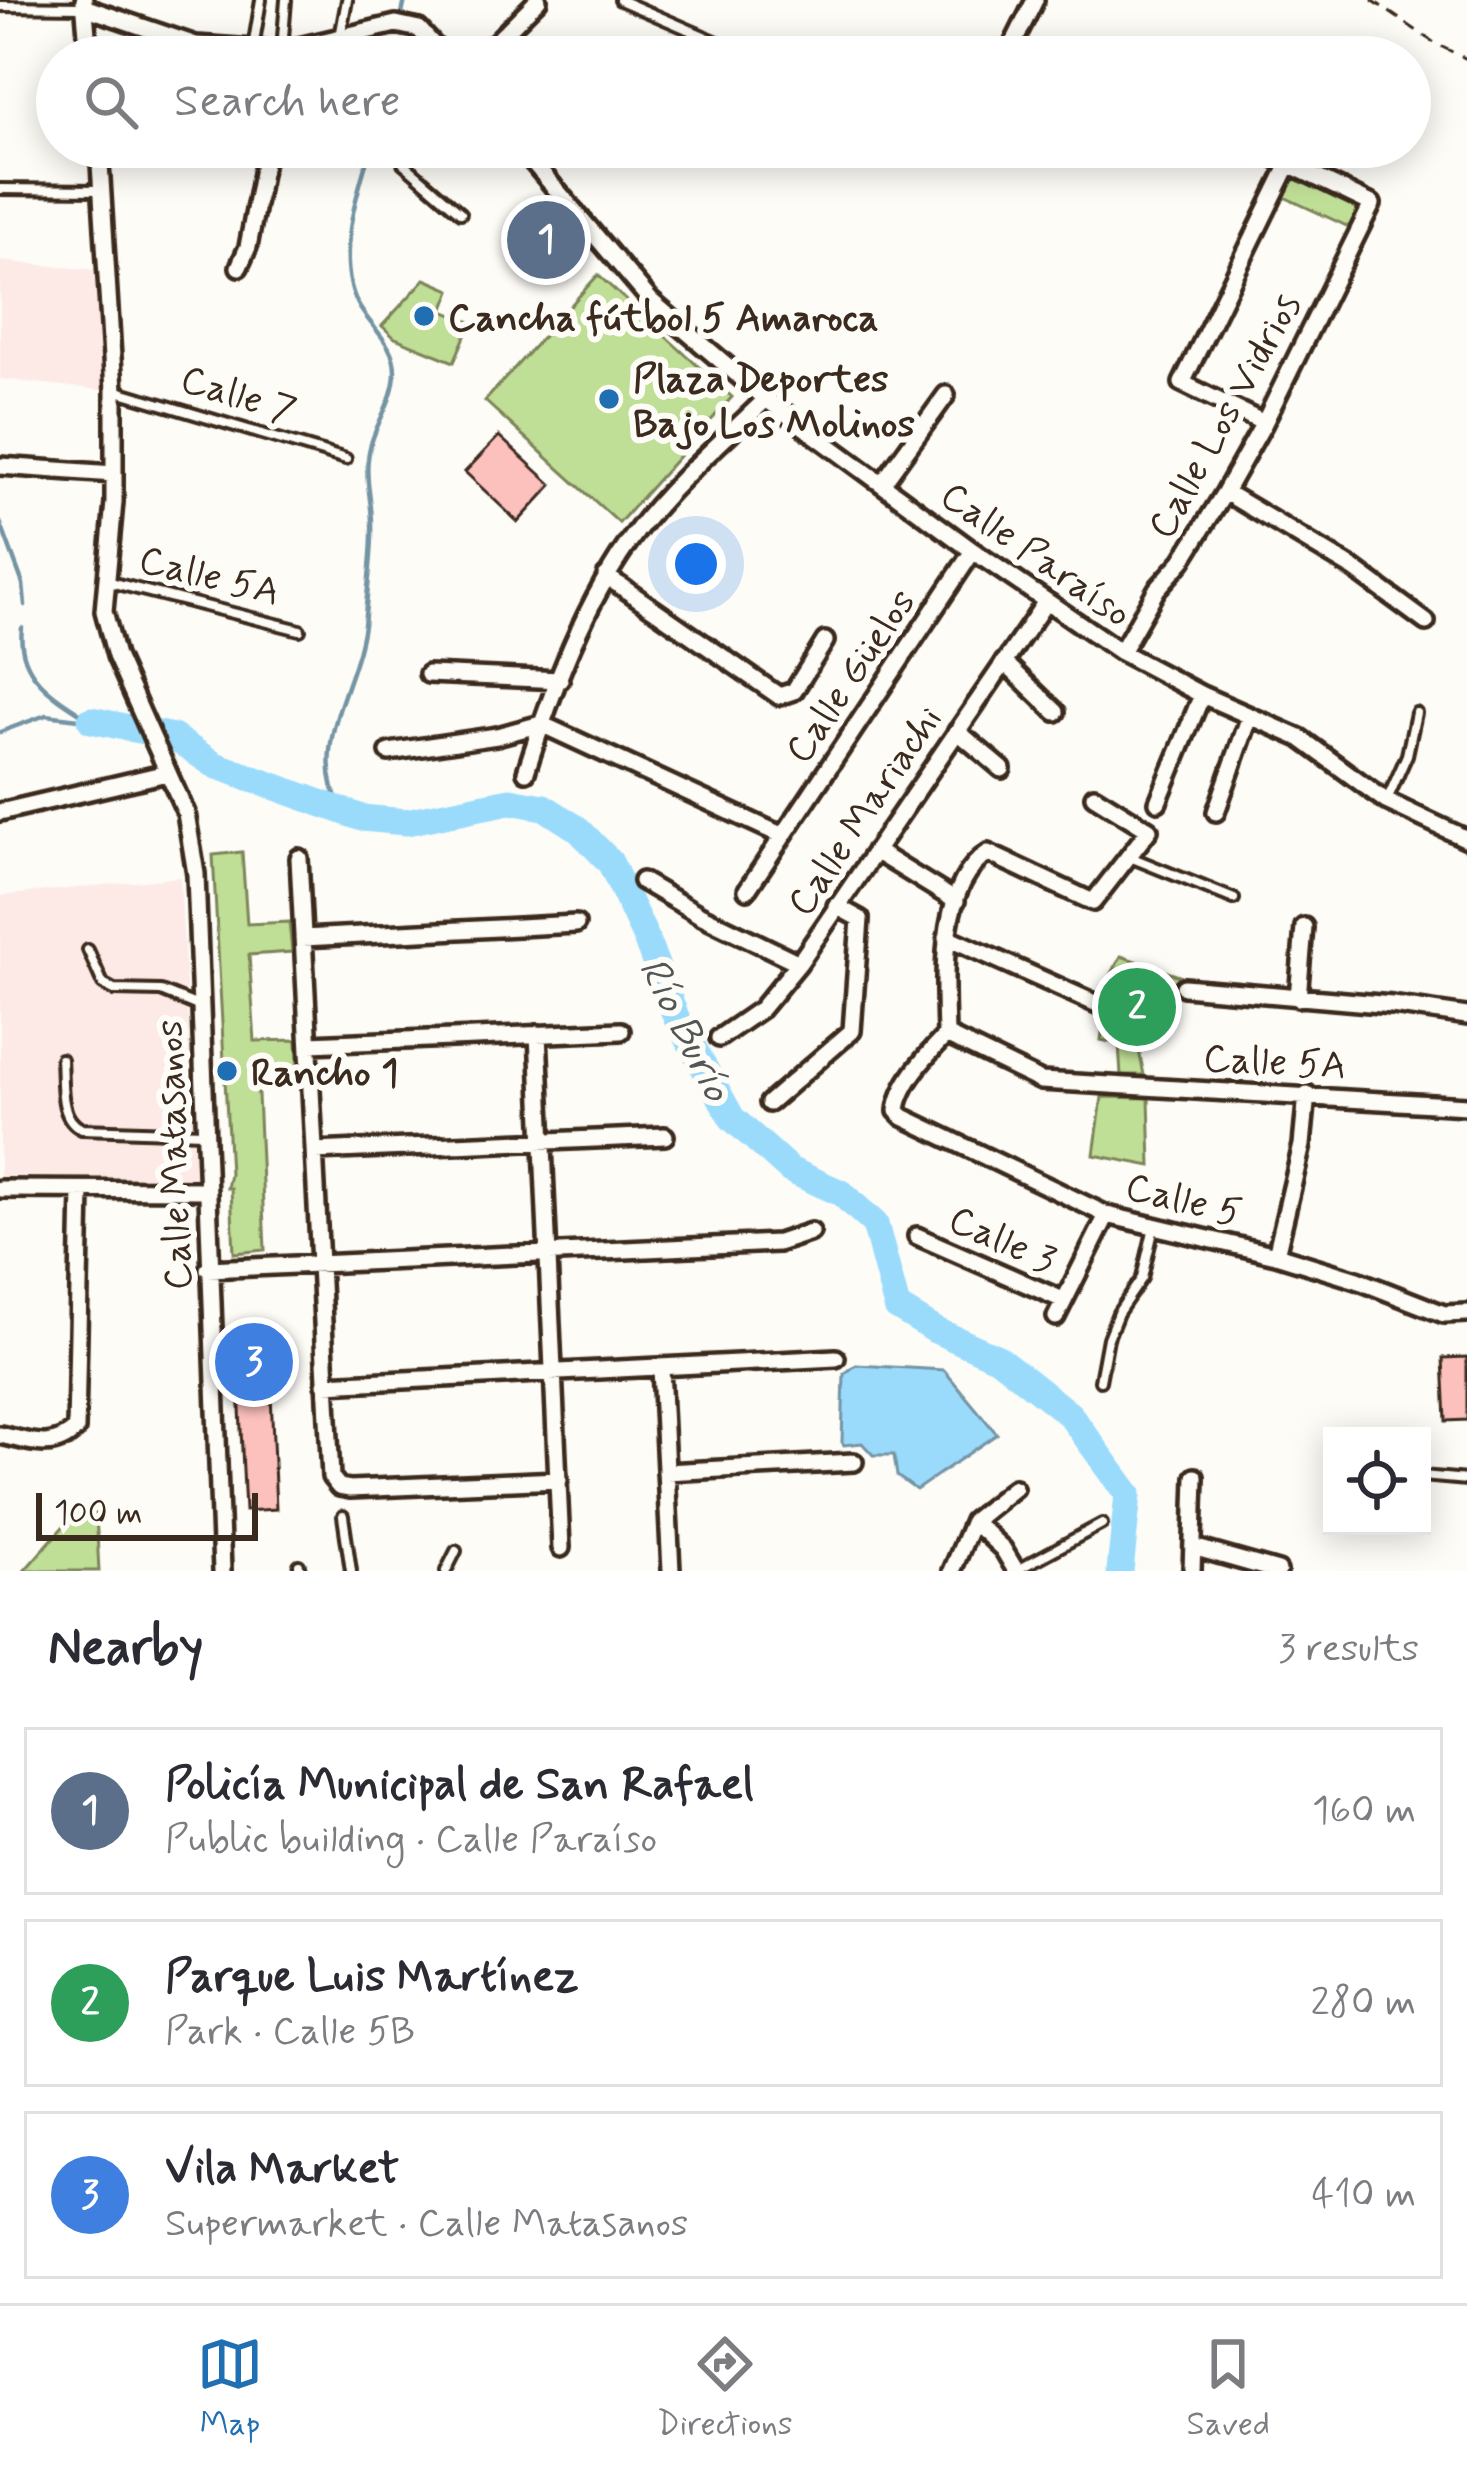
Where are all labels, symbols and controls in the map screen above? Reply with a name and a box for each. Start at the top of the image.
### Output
search box [36,36,1431,168]
icon: search [78,69,144,135]
text: Search here [174,73,401,132]
pin: 1 [507,195,585,285]
street label: Calle Los Vidrios [1137,285,1315,549]
place label: Cancha fútbol 5 Amaroca [448,294,878,345]
marker: Cancha fútbol 5 Amaroca [411,303,437,329]
street label: Calle 7 [174,355,302,438]
place label: Plaza Deportes Bajo Los Molinos [633,355,915,451]
marker: Plaza Deportes Bajo Los Molinos [596,386,622,412]
street label: Calle Paraíso [930,471,1140,640]
your location [666,534,726,594]
street label: Calle 5A [133,535,285,619]
street label: Calle Güelos [775,580,929,774]
street label: Calle Mariachi [777,697,955,927]
water label: Río Burío [624,948,744,1112]
pin: 2 [1098,962,1176,1052]
street label: Calle Matasanos [145,1019,206,1291]
street label: Calle 5A [1202,1034,1348,1093]
place label: Rancho 1 [251,1049,399,1100]
marker: Rancho 1 [214,1058,240,1084]
street label: Calle 5 [1120,1162,1246,1240]
street label: Calle 3 [940,1195,1063,1287]
pin: 3 [215,1317,293,1407]
map controls [1323,1427,1431,1535]
button: locate [1323,1427,1431,1535]
scale bar [36,1487,258,1540]
text: 100 m [54,1492,143,1536]
text: Nearby [48,1616,203,1682]
text: 3 results [1278,1624,1419,1675]
text: Policía Municipal de San Rafael [165,1756,754,1815]
text: 1 [81,1786,99,1837]
text: 160 m [1312,1786,1416,1837]
text: Public building · Calle Paraíso [165,1815,657,1866]
text: Parque Luis Martínez [165,1948,579,2007]
text: 2 [80,1978,100,2029]
text: 280 m [1311,1978,1416,2029]
text: Park · Calle 5B [165,2007,415,2058]
text: Vila Market [165,2140,399,2199]
text: 3 [81,2170,99,2221]
text: 410 m [1312,2170,1416,2221]
text: Supermarket · Calle Matasanos [165,2199,688,2250]
tab: Map [197,2331,263,2447]
tab: Directions [657,2331,793,2447]
tab: Saved [1187,2331,1270,2447]

